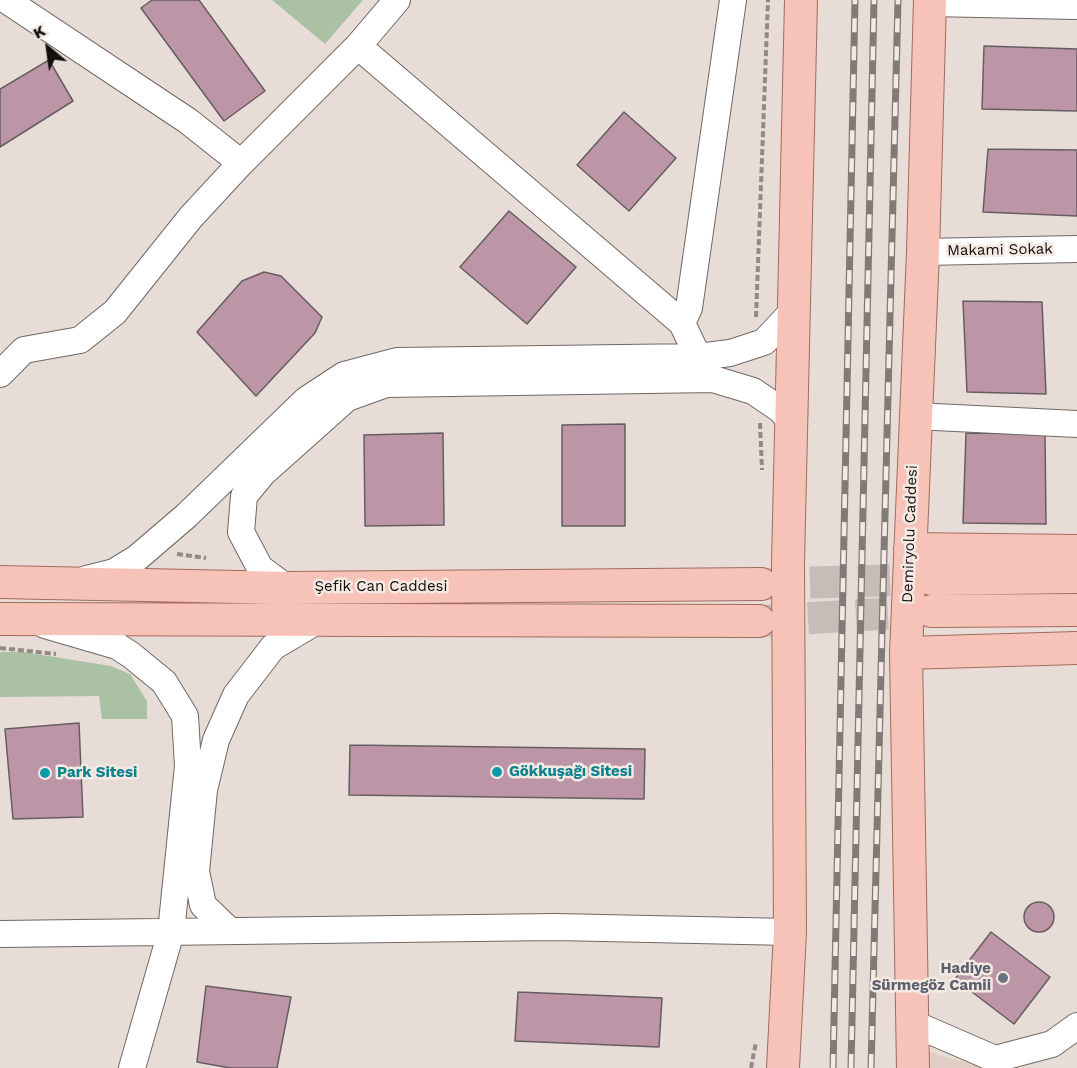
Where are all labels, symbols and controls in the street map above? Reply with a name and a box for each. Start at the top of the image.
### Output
north arrow [18,18,78,78]
text: K [30,21,48,43]
street label: Makami Sokak [947,240,1053,260]
street label: Demiryolu Caddesi [899,465,921,603]
street label: Şefik Can Caddesi [314,578,448,596]
place label: Gökkuşağı Sitesi [509,763,632,781]
place label: Park Sitesi [57,764,137,782]
marker: Gökkuşağı Sitesi [490,765,504,779]
marker: Park Sitesi [38,766,52,780]
place label: Hadiye Sürmegöz Camii [872,960,991,995]
marker: Hadiye Sürmegöz Camii [996,971,1010,985]

